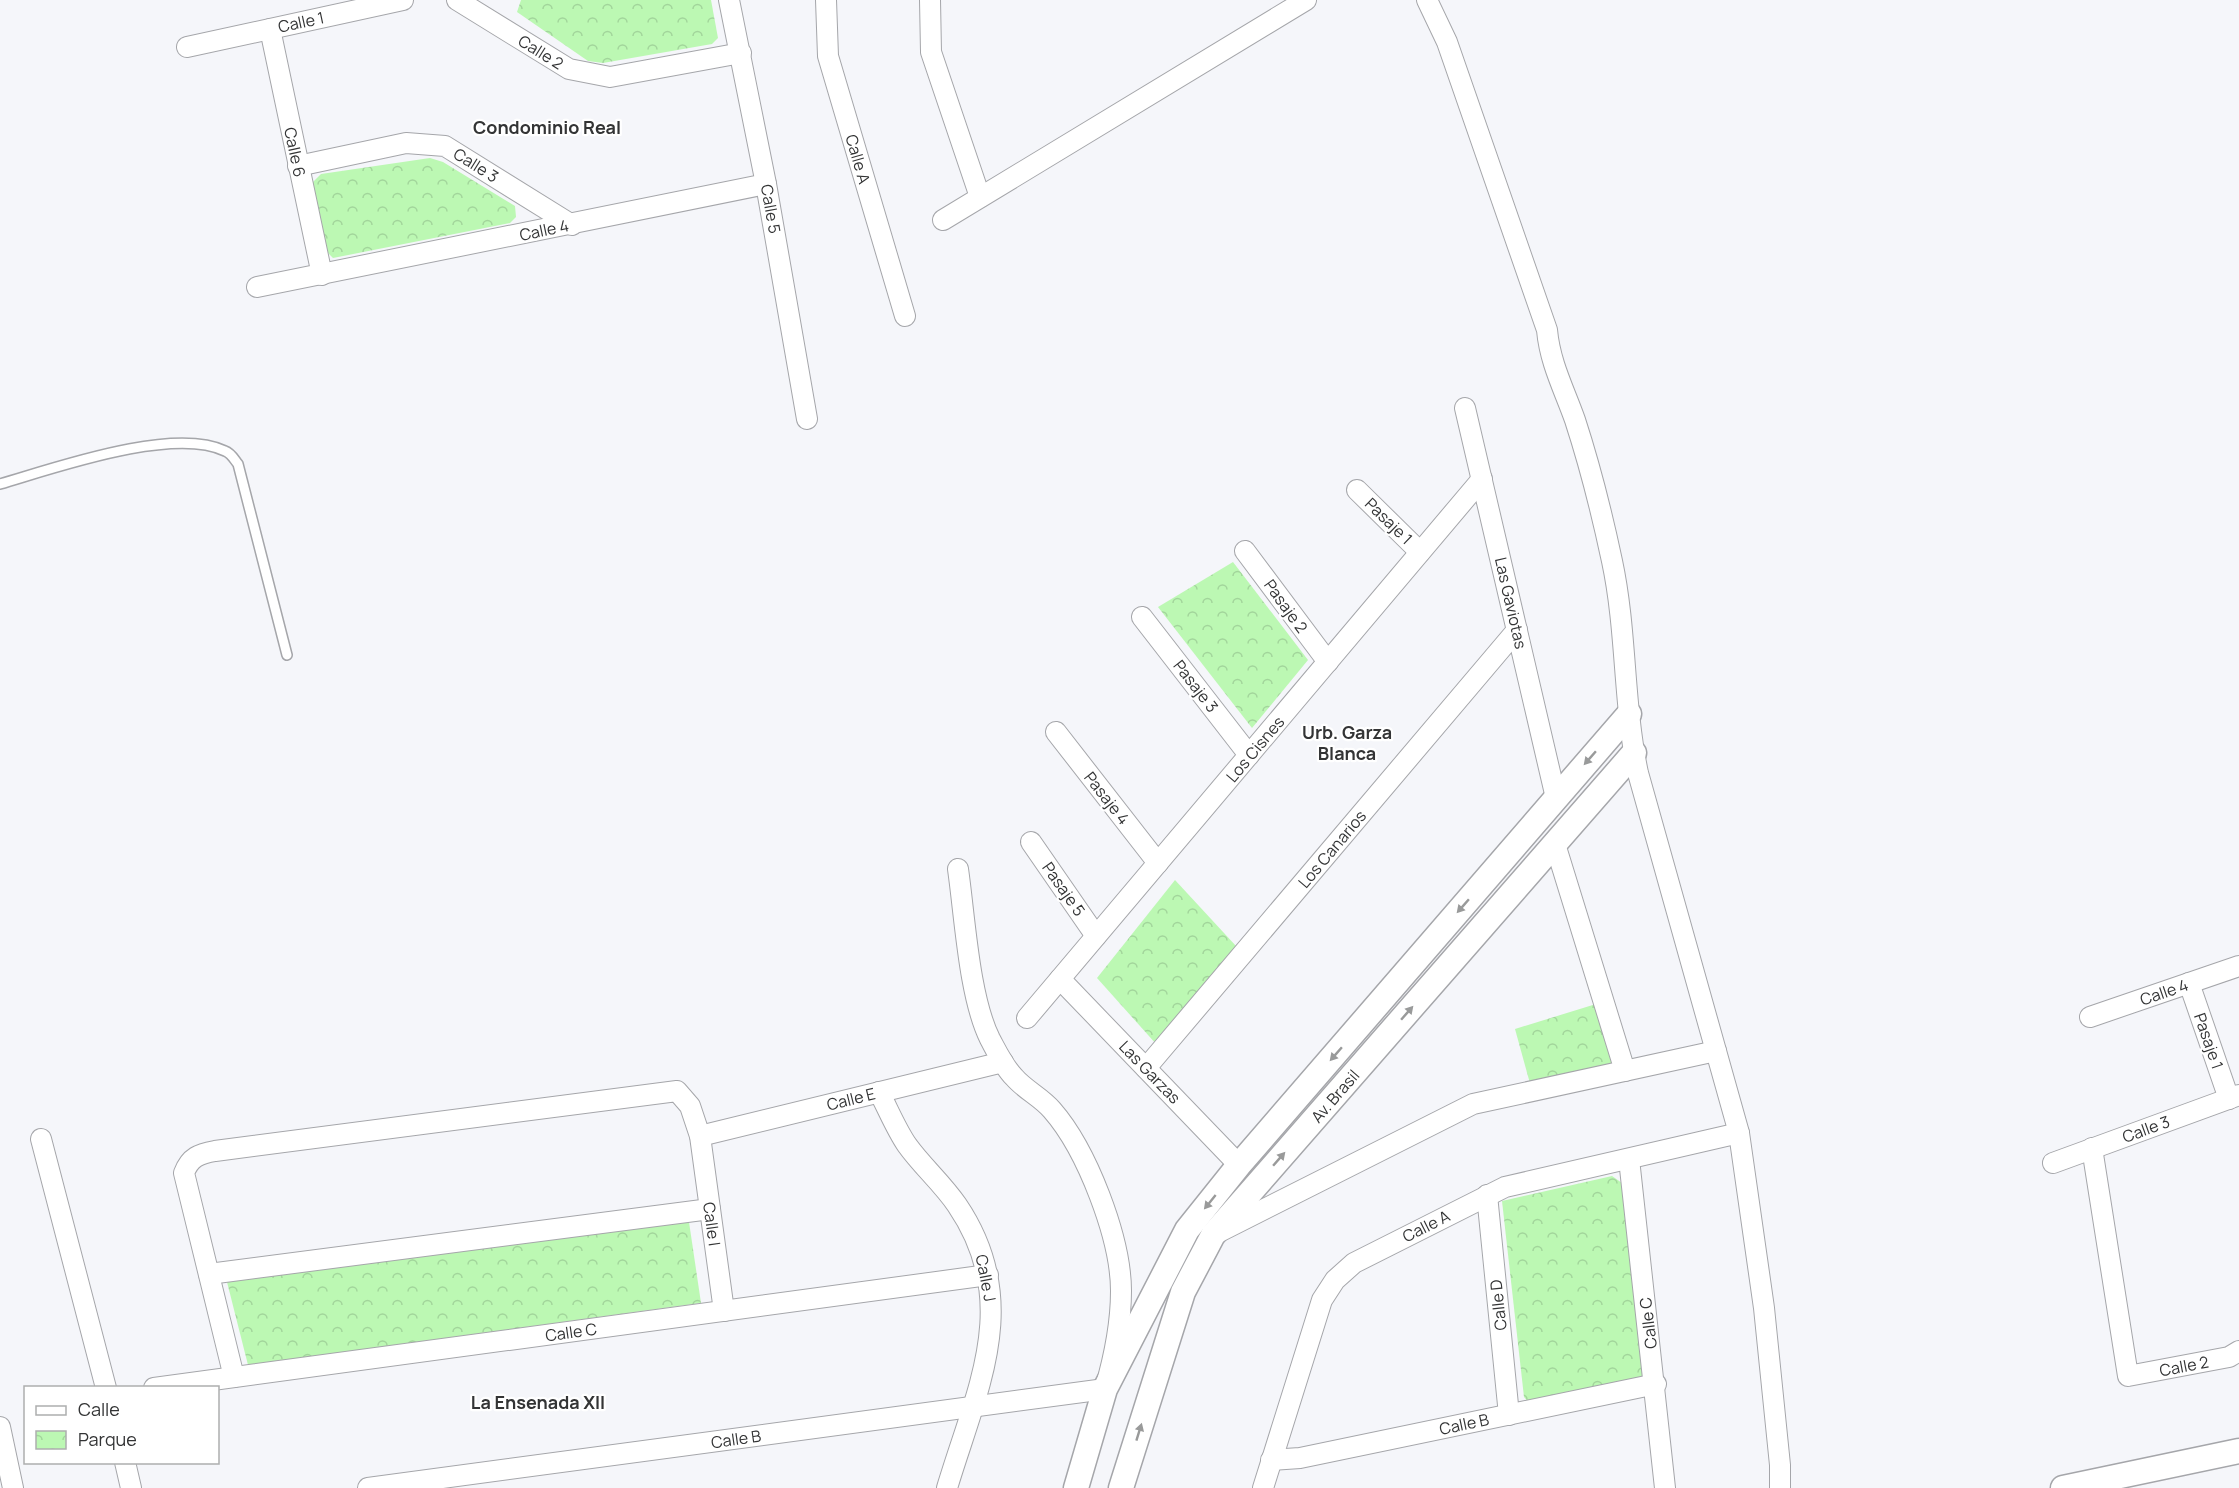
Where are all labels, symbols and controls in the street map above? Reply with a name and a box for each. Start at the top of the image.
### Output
street label: Calle 1 [276,6,326,38]
street label: Calle 2 [514,30,568,74]
district label: Condominio Real [473,115,621,139]
street label: Calle 6 [279,125,311,179]
street label: Calle A [840,132,876,186]
street label: Calle 3 [449,143,503,187]
street label: Calle 5 [756,183,786,235]
street label: Calle 4 [517,214,571,246]
street label: Pasaje 1 [1360,493,1418,549]
street label: Las Gaviotas [1490,555,1532,651]
street label: Pasaje 2 [1259,575,1313,637]
street label: Pasaje 3 [1169,655,1223,717]
street label: Los Cisnes [1221,711,1289,787]
district label: Urb. Garza Blanca [1302,720,1392,765]
one-way arrow [1584,750,1597,766]
street label: Pasaje 4 [1079,767,1135,829]
street label: Los Canarios [1293,805,1371,893]
street label: Pasaje 5 [1037,858,1091,920]
one-way arrow [1457,898,1470,913]
street label: Calle 4 [2137,973,2191,1011]
one-way arrow [1401,1005,1414,1021]
street label: Pasaje 1 [2189,1010,2229,1072]
street label: Las Garzas [1114,1036,1186,1108]
one-way arrow [1329,1046,1342,1062]
street label: Av. Brasil [1306,1065,1364,1127]
street label: Calle E [824,1082,878,1116]
street label: Calle 3 [2119,1110,2173,1148]
one-way arrow [1272,1152,1286,1167]
one-way arrow [1203,1194,1216,1210]
street label: Calle I [698,1201,726,1247]
street label: Calle A [1399,1205,1453,1247]
street label: Calle J [971,1252,1001,1304]
street label: Calle D [1484,1278,1512,1332]
street label: Calle C [1634,1296,1662,1350]
street label: Calle C [544,1318,598,1346]
street label: Calle 2 [2158,1350,2210,1382]
legend [24,1386,219,1464]
district label: La Ensenada XII [471,1390,605,1414]
text: Calle [78,1397,120,1421]
street label: Calle B [1437,1408,1491,1440]
one-way arrow [1135,1423,1144,1441]
street label: Calle B [710,1425,763,1453]
text: Parque [78,1427,137,1451]

